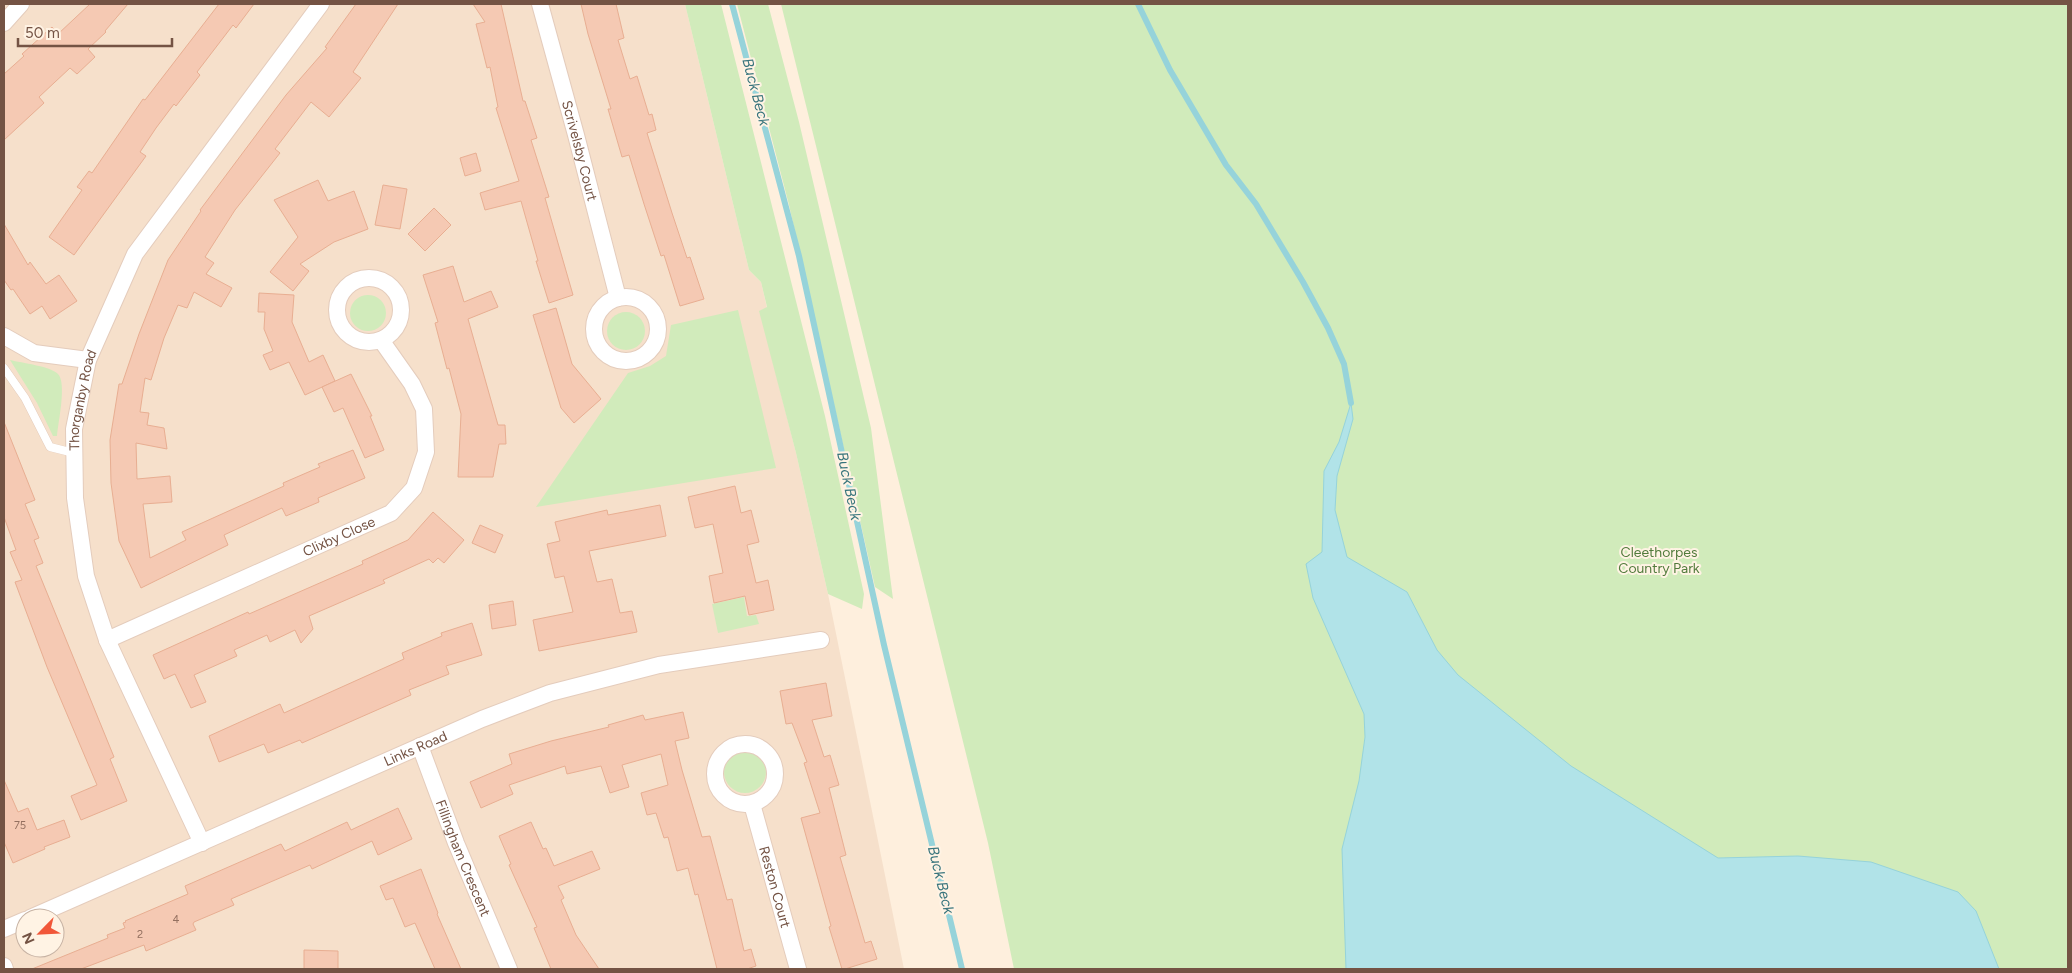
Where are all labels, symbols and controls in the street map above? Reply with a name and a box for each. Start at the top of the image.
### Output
scale bar [18,15,171,47]
text: 50 m [25,24,60,42]
water label: Buck Beck [738,56,774,129]
street label: Scrivelsby Court [558,98,601,203]
street label: Thorganby Road [65,347,100,451]
water label: Buck Beck [833,450,865,523]
street label: Clixby Close [300,513,378,560]
park label: Cleethorpes Country Park [1618,544,1700,577]
street label: Links Road [381,727,450,770]
street label: Fillingham Crescent [432,797,494,919]
house number: 75 [14,819,26,832]
street label: Reston Court [756,844,795,929]
water label: Buck Beck [924,844,958,917]
north arrow [15,908,65,958]
house number: 4 [173,913,180,926]
house number: 2 [137,928,143,941]
text: N [19,930,39,946]

